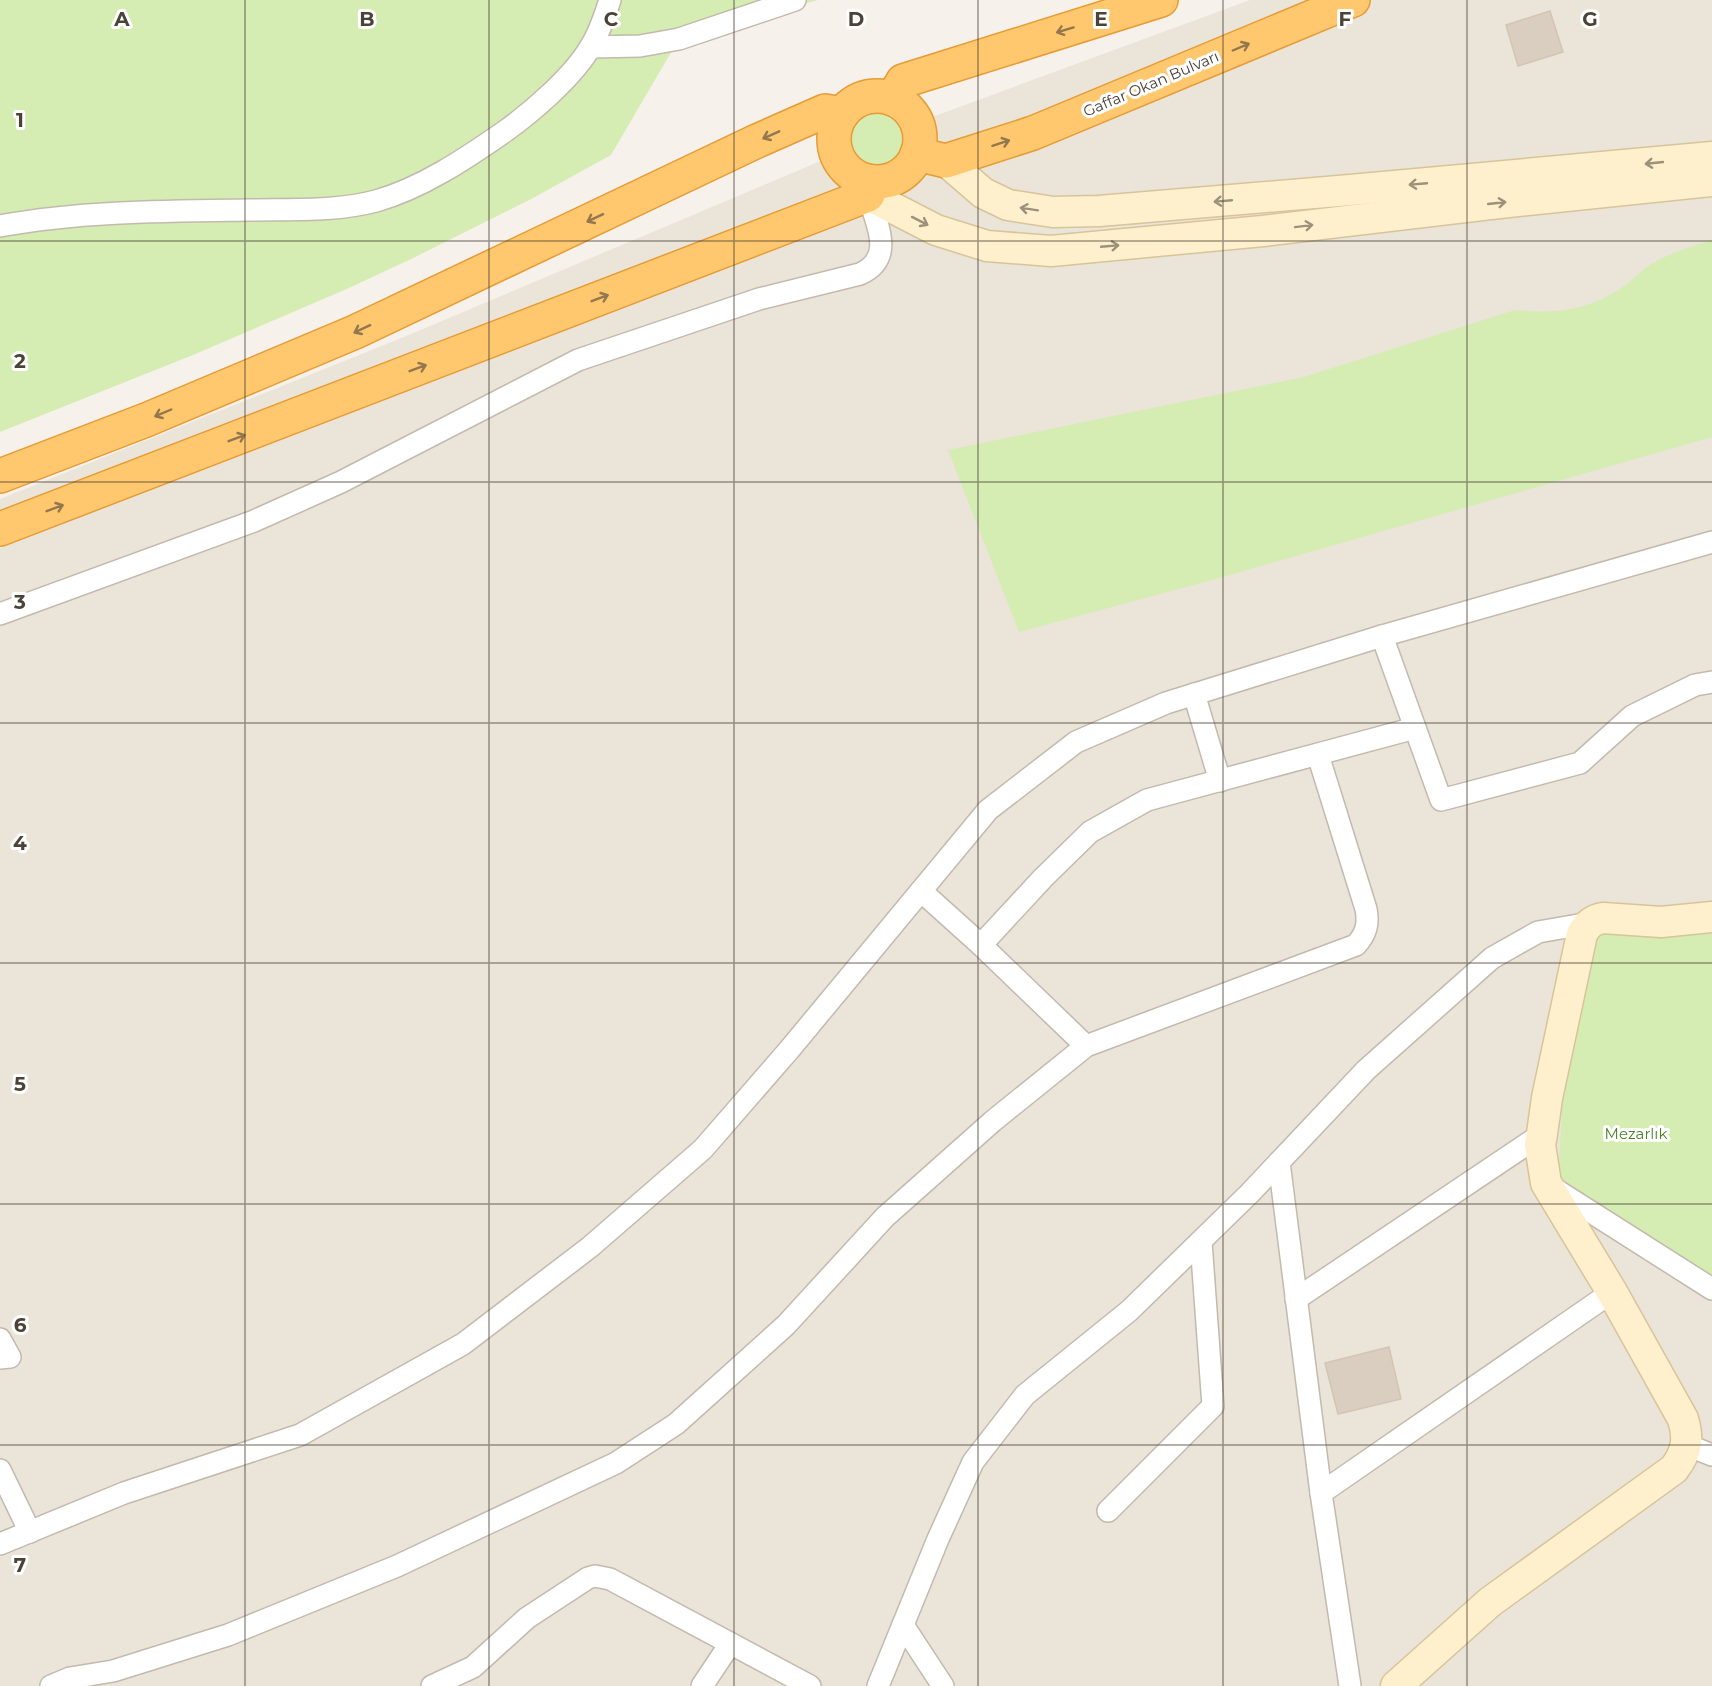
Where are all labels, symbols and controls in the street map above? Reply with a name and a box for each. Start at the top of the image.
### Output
text: A [113,7,130,31]
text: B [359,7,375,31]
text: C [604,7,619,31]
text: D [848,7,864,31]
text: E [1094,7,1108,31]
text: F [1339,7,1352,31]
text: G [1582,7,1598,31]
one-way arrow [1056,25,1075,36]
one-way arrow [1231,41,1249,52]
street label: Gaffar Okan Bulvarı [1080,46,1222,121]
text: 1 [16,108,24,132]
one-way arrow [762,130,781,141]
one-way arrow [992,137,1011,148]
one-way arrow [1644,158,1664,169]
one-way arrow [1408,179,1428,190]
one-way arrow [1214,196,1234,207]
one-way arrow [1487,197,1507,208]
one-way arrow [1020,203,1040,214]
one-way arrow [586,213,604,225]
one-way arrow [910,216,928,228]
one-way arrow [1293,220,1313,231]
one-way arrow [1099,241,1119,252]
one-way arrow [591,291,609,302]
one-way arrow [353,324,371,336]
text: 2 [14,349,26,373]
one-way arrow [409,361,427,372]
one-way arrow [154,408,172,419]
one-way arrow [227,432,245,443]
one-way arrow [45,502,63,513]
text: 3 [13,590,26,614]
text: 4 [13,831,27,855]
text: 5 [14,1072,26,1096]
park label: Mezarlık [1605,1124,1667,1143]
text: 6 [14,1313,27,1337]
text: 7 [14,1553,26,1577]

